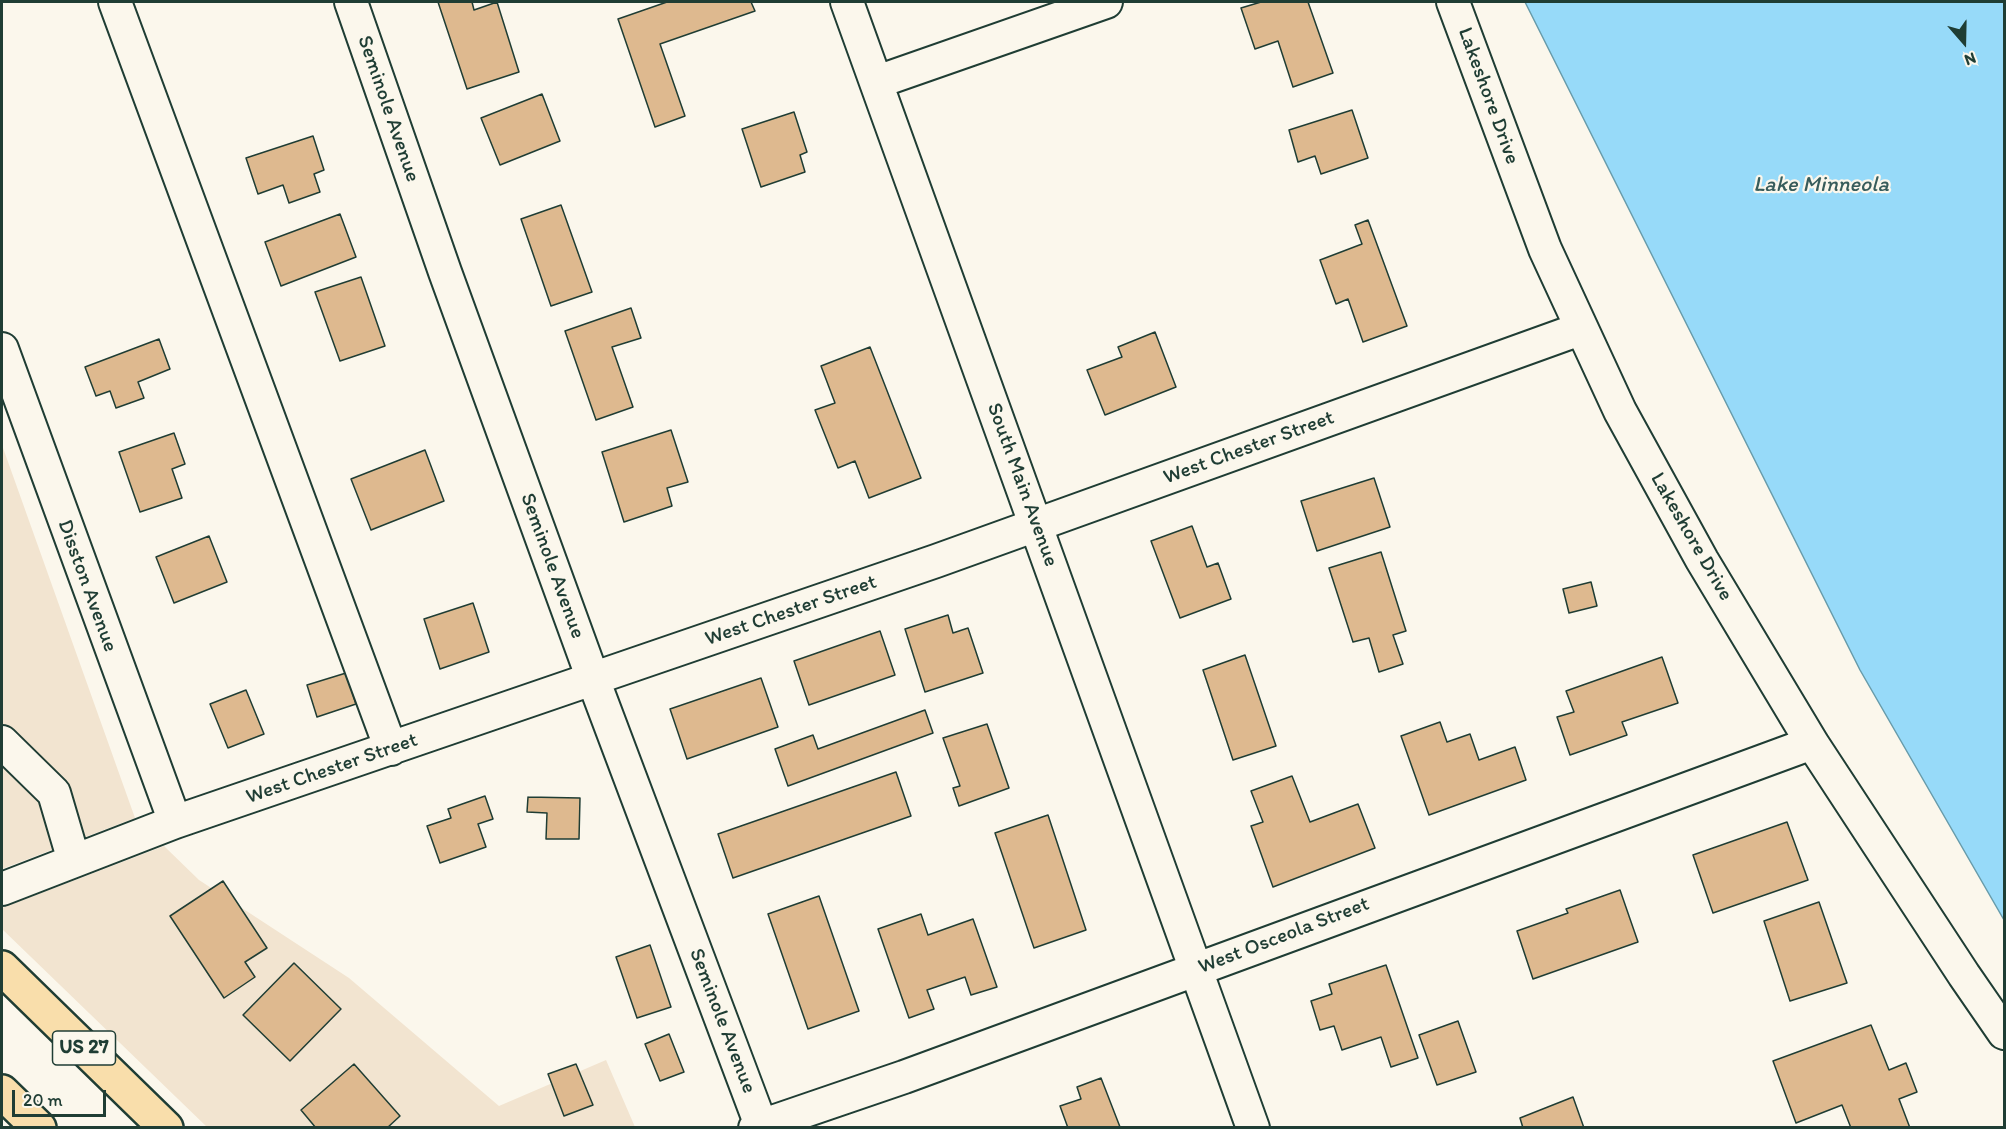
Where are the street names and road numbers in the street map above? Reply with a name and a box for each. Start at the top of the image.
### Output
street label: Lakeshore Drive [1452,24,1524,168]
street label: Seminole Avenue [351,33,425,185]
street label: South Main Avenue [981,400,1063,570]
street label: West Chester Street [1160,405,1338,491]
street label: Lakeshore Drive [1644,468,1738,606]
street label: Seminole Avenue [514,490,590,642]
street label: Disston Avenue [51,516,123,656]
street label: West Chester Street [702,570,880,652]
street label: West Chester Street [243,728,421,810]
street label: West Osceola Street [1195,892,1373,980]
street label: Seminole Avenue [683,945,761,1097]
road number: US 27 [52,1031,116,1065]

